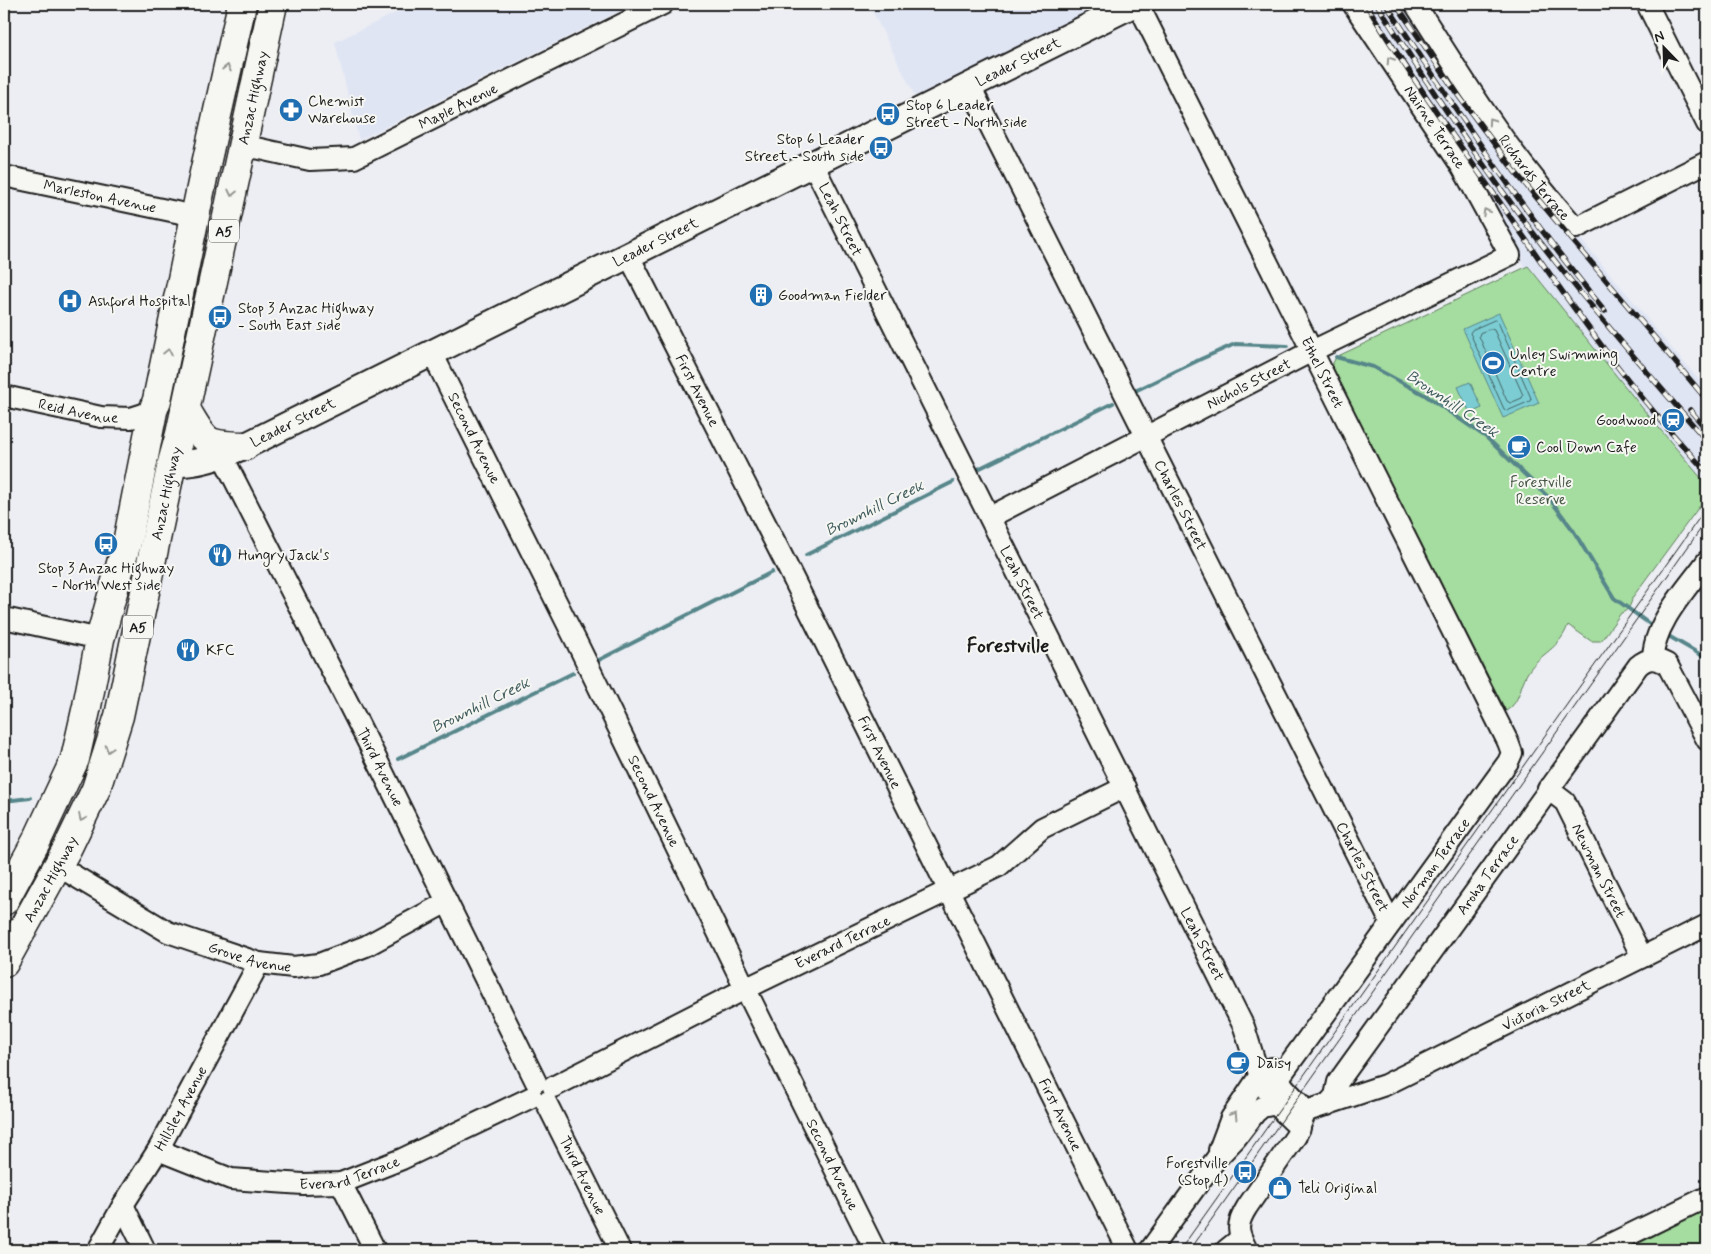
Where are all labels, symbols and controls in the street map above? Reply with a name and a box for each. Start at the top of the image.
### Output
north arrow [1638,22,1688,72]
text: N [1652,27,1667,47]
street label: Leader Street [973,33,1065,92]
street label: Anzac Highway [234,49,274,147]
one-way arrow [1386,57,1396,66]
one-way arrow [221,64,232,73]
street label: Maple Avenue [416,79,502,135]
street label: Nairne Terrace [1399,82,1470,173]
place label: Chemist Warehouse [308,92,376,129]
place label: Stop 6 Leader Street - North side [906,96,1028,133]
pharmacy icon: Chemist Warehouse [278,97,304,123]
bus stop icon: Stop 6 Leader Street - North side [875,101,901,127]
one-way arrow [1488,117,1497,127]
place label: Stop 6 Leader Street - South side [745,130,864,167]
street label: Richards Terrace [1493,131,1574,226]
bus stop icon: Stop 6 Leader Street - South side [868,135,894,161]
street label: Marleston Avenue [42,176,158,219]
street label: Leah Street [813,180,867,260]
one-way arrow [227,189,238,198]
one-way arrow [1483,208,1493,217]
street label: Leader Street [610,213,702,272]
road number: A5 [209,220,239,242]
building icon: Goodman Fielder [748,282,774,308]
place label: Goodman Fielder [778,286,887,306]
hospital icon: Ashford Hospital [57,288,83,314]
place label: Ashford Hospital [88,292,191,314]
place label: Stop 3 Anzac Highway - South East side [238,299,375,336]
bus stop icon: Stop 3 Anzac Highway - South East side [207,304,233,330]
street label: Ethel Street [1296,334,1348,412]
place label: Unley Swimming Centre [1510,345,1618,382]
one-way arrow [162,347,172,356]
sports icon: Unley Swimming Centre [1480,350,1506,376]
street label: First Avenue [670,351,724,431]
street label: Nichols Street [1203,354,1295,415]
water label: Brownhill Creek [1402,366,1503,443]
street label: Second Avenue [442,389,505,488]
street label: Leader Street [247,394,339,453]
street label: Reid Avenue [36,395,119,429]
station icon: Goodwood [1660,407,1686,433]
place label: Goodwood [1596,411,1656,431]
cafe icon: Cool Down Cafe [1506,434,1532,460]
place label: Cool Down Cafe [1536,438,1637,458]
street label: Anzac Highway [147,444,187,542]
street label: Charles Street [1149,457,1211,554]
park label: Forestville Reserve [1510,473,1572,510]
water label: Brownhill Creek [822,475,928,541]
bus stop icon: Stop 3 Anzac Highway - North West side [93,531,119,557]
restaurant icon: Hungry Jack's [207,542,233,568]
street label: Leah Street [994,543,1048,623]
place label: Hungry Jack's [238,546,330,567]
place label: Stop 3 Anzac Highway - North West side [38,559,174,596]
road number: A5 [123,616,153,638]
district label: Forestville [967,633,1049,660]
restaurant icon: KFC [175,637,201,663]
place label: KFC [206,641,235,661]
water label: Brownhill Creek [428,672,534,738]
street label: First Avenue [852,713,905,792]
street label: Third Avenue [351,725,408,811]
one-way arrow [104,745,114,753]
street label: Second Avenue [622,752,684,851]
one-way arrow [78,813,88,822]
street label: Norman Terrace [1396,814,1475,913]
street label: Charles Street [1331,819,1393,916]
street label: Newman Street [1566,821,1630,922]
street label: Aroha Terrace [1453,831,1524,919]
street label: Anzac Highway [19,833,83,926]
street label: Leah Street [1175,904,1228,985]
street label: Everard Terrace [792,911,894,974]
street label: Grove Avenue [205,937,292,978]
street label: Victoria Street [1499,976,1594,1036]
cafe icon: Daisy [1225,1050,1251,1076]
place label: Daisy [1256,1054,1291,1074]
street label: Hillsley Avenue [150,1063,213,1155]
street label: First Avenue [1033,1075,1086,1155]
one-way arrow [1227,1111,1237,1120]
street label: Second Avenue [801,1116,863,1214]
street label: Third Avenue [554,1133,610,1219]
street label: Everard Terrace [299,1152,403,1195]
place label: Forestville (Stop 4) [1166,1154,1229,1191]
bus stop icon: Forestville (Stop 4) [1232,1159,1258,1185]
shop icon: Teli Original [1267,1175,1293,1201]
place label: Teli Original [1298,1179,1377,1200]

